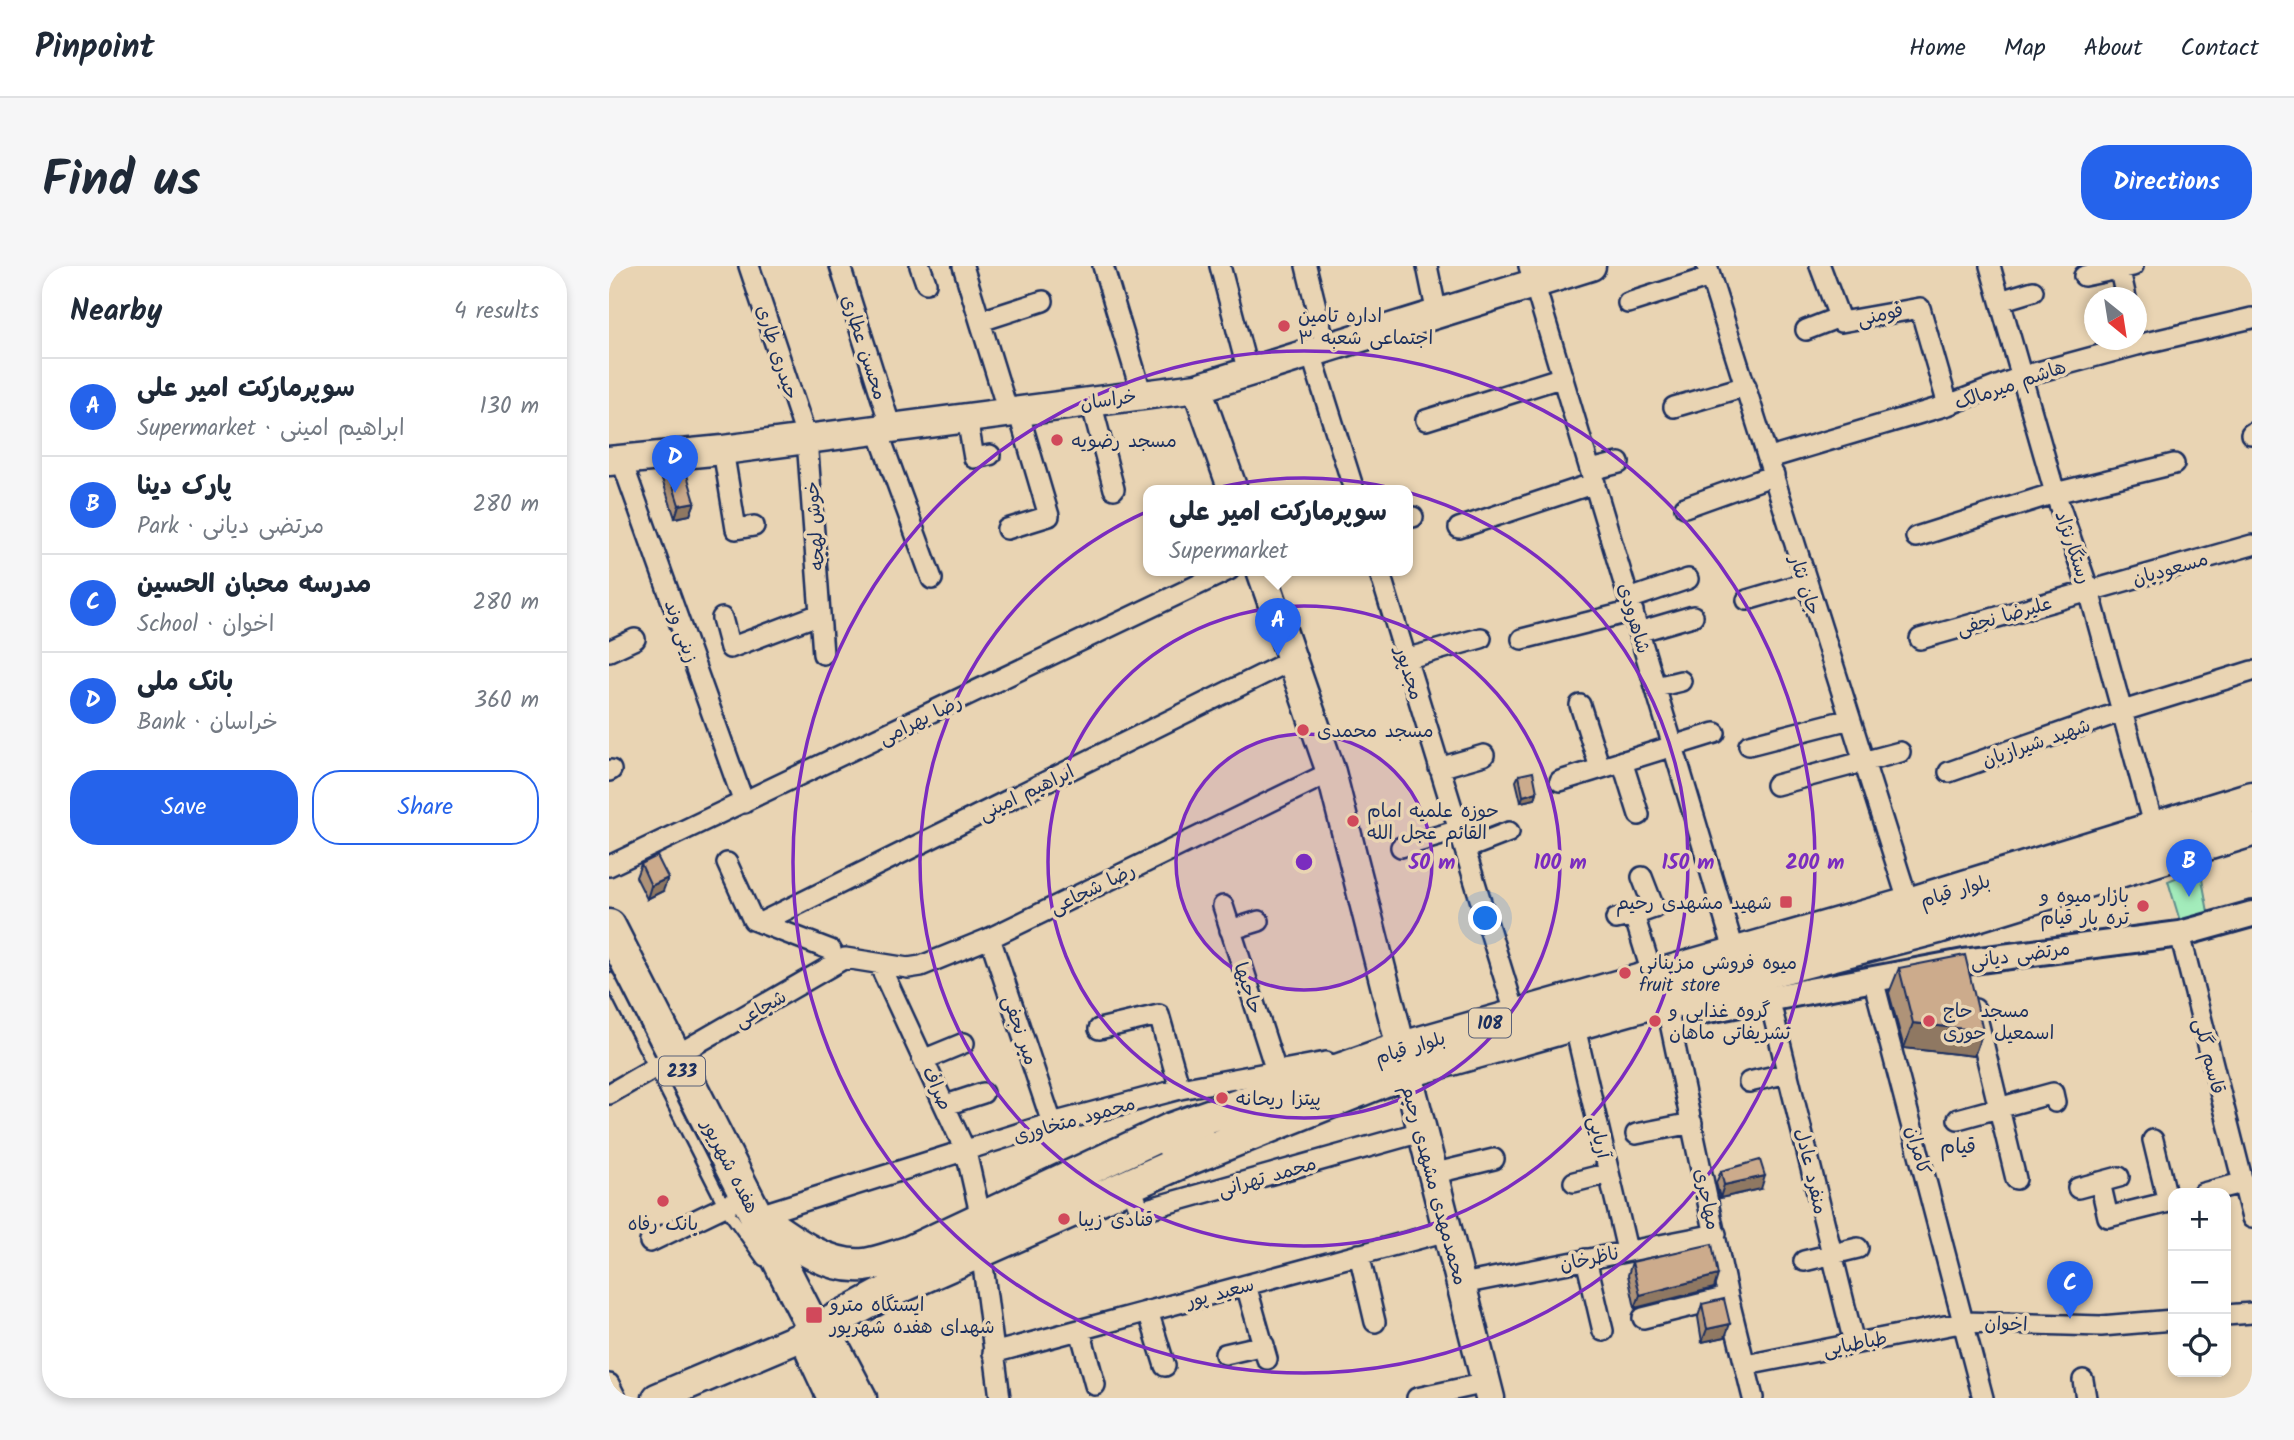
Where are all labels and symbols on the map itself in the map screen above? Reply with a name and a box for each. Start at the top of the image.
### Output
north arrow [2084,287,2147,350]
street label: محسن عطاری [832,291,894,404]
street label: فومنی [1854,296,1906,336]
street label: حیدری طاری [747,301,805,404]
place label: اداره تامین اجتماعی شعبه ۳ [1298,302,1433,354]
marker: اداره تامین اجتماعی شعبه ۳ [1276,318,1292,334]
street label: هاشم میرمالک [1951,353,2071,419]
street label: خراسان [1078,382,1138,420]
place label: مسجد رضویه [1071,427,1177,457]
marker: مسجد رضویه [1049,432,1065,448]
pin: D [652,435,698,493]
street label: خوش لهجه [798,480,834,572]
street label: رستگارنژاد [2046,507,2099,588]
street label: مسعودیان [2129,545,2212,595]
street label: جان نثار [1780,550,1828,619]
street label: شاهرودی [1609,580,1657,657]
street label: علیرضا نجفی [1954,589,2056,645]
street label: زینی وند [655,596,705,667]
pin: A [1255,598,1301,656]
street label: مجدپور [1385,641,1430,704]
street label: رضا بهرامی [874,688,968,754]
street label: شهید شیرازیان [1978,711,2095,776]
place label: مسجد محمدی [1317,717,1434,747]
marker: مسجد محمدی [1295,722,1311,738]
street label: ابراهیم امینی [974,758,1080,830]
place label: حوزه علمیه امام القائم عجل الله [1367,797,1499,849]
marker: حوزه علمیه امام القائم عجل الله [1345,813,1361,829]
pin: B [2166,839,2212,897]
text: 50 m [1408,847,1455,880]
text: 100 m [1533,847,1587,880]
text: 150 m [1661,847,1715,880]
text: 200 m [1785,847,1845,880]
centre of rings [1292,850,1316,874]
street label: رضا شجاعی [1045,856,1141,923]
street label: بلوار قیام [1917,867,1995,917]
place label: بازار میوه و تره بار قیام [2038,882,2129,934]
place label: شهید مشهدی رحیم [1616,889,1772,919]
marker: شهید مشهدی رحیم [1778,894,1794,910]
marker: بازار میوه و تره بار قیام [2135,898,2151,914]
your location [1468,901,1502,935]
street label: مرتضی دیانی [1969,934,2072,978]
place label: میوه فروشی مزینانی fruit store [1639,949,1797,1001]
street label: حاجیها [1225,959,1270,1019]
marker: میوه فروشی مزینانی fruit store [1617,965,1633,981]
street label: شجاعی [729,983,793,1037]
street label: میر نجفی [993,992,1045,1069]
place label: گروه غذایی و تشریفاتی ماهان [1667,997,1791,1049]
place label: مسجد حاج اسمعیل حوری [1943,997,2054,1049]
road number: 108 [1469,1008,1511,1038]
marker: گروه غذایی و تشریفاتی ماهان [1647,1013,1663,1029]
marker: مسجد حاج اسمعیل حوری [1921,1013,1937,1029]
street label: قاسم گلی [2184,1015,2232,1098]
street label: بلوار قیام [1372,1024,1450,1074]
road number: 233 [659,1056,705,1086]
street label: صراف [913,1062,959,1116]
street label: محمدمهدی مشهدی رحیم [1392,1082,1474,1289]
place label: پیتزا ریحانه [1236,1085,1321,1115]
street label: محمود متخاوری [1010,1089,1139,1153]
marker: پیتزا ریحانه [1214,1090,1230,1106]
street label: هفده شهریور [692,1113,766,1219]
street label: آریایی [1579,1113,1618,1163]
street label: کامران [1896,1123,1938,1178]
street label: منفرد عادل [1786,1125,1834,1217]
district label: قیام [1940,1131,1976,1164]
street label: محمد تهرانی [1215,1150,1320,1206]
street label: مهاجری [1685,1166,1727,1233]
marker: بانک رفاه [655,1193,671,1209]
place label: قنادی زیبا [1078,1206,1153,1236]
place label: بانک رفاه [628,1210,698,1240]
marker: قنادی زیبا [1056,1211,1072,1227]
street label: ناظرخان [1557,1239,1622,1281]
pin: C [2047,1261,2093,1319]
street label: سعید پور [1181,1270,1258,1318]
place label: ایستگاه مترو شهدای هفده شهریور [828,1291,995,1343]
marker: ایستگاه مترو شهدای هفده شهریور [804,1305,824,1325]
street label: اخوان [1984,1309,2028,1341]
street label: طباطبایی [1821,1324,1890,1366]

